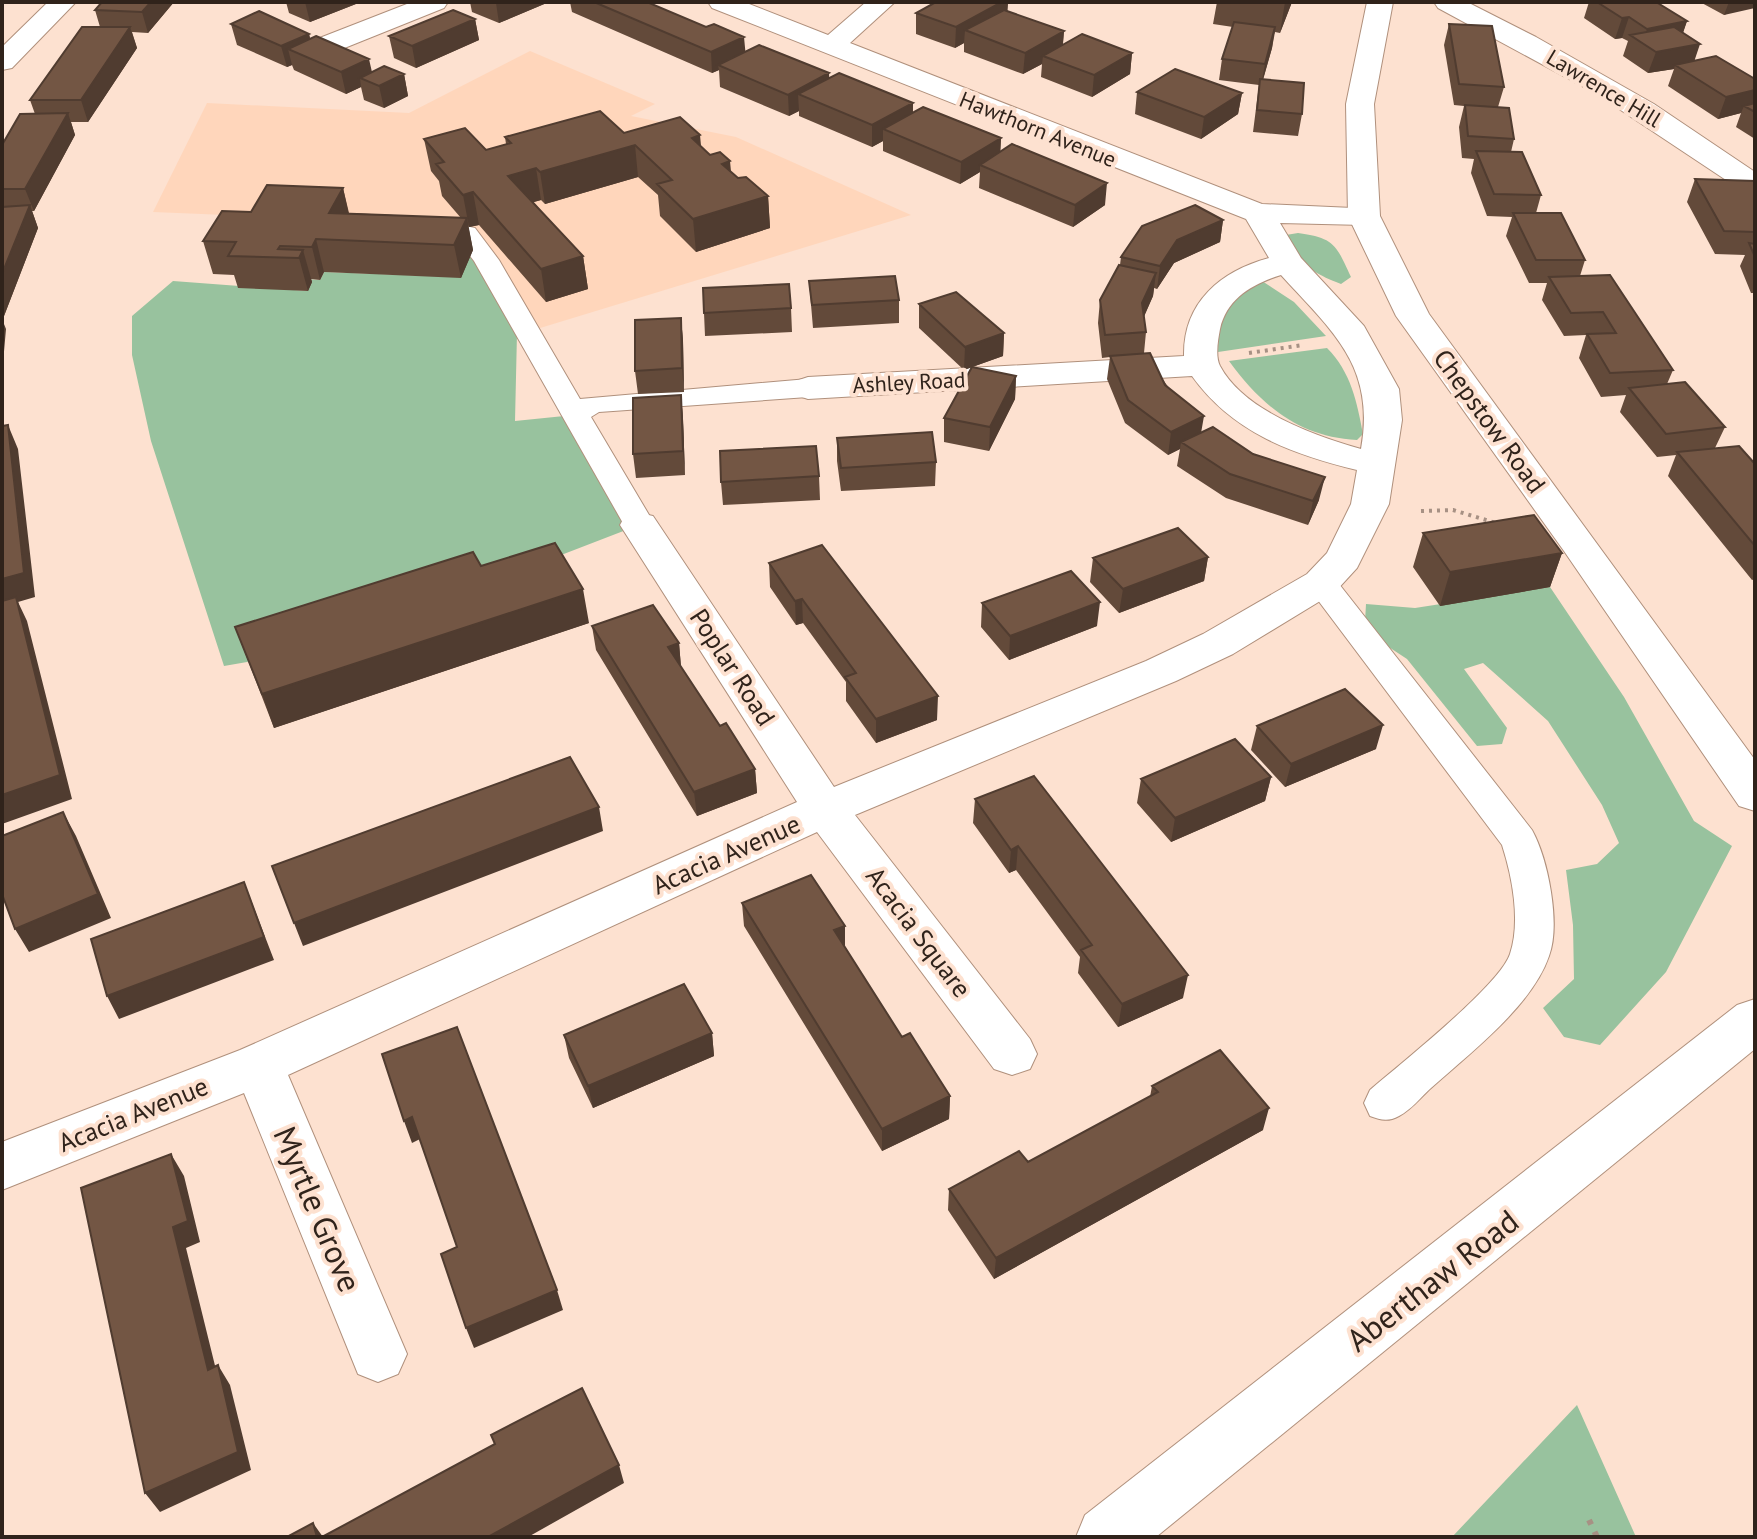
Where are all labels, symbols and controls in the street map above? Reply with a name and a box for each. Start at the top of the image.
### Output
street label: Lawrence Hill [1542,43,1667,133]
street label: Hawthorn Avenue [956,85,1120,173]
street label: Chepstow Road [1427,343,1553,499]
street label: Ashley Road [852,365,966,399]
street label: Poplar Road [683,602,783,732]
street label: Acacia Avenue [647,807,805,901]
street label: Acacia Square [859,860,979,1004]
street label: Acacia Avenue [53,1069,213,1159]
street label: Myrtle Grove [264,1120,372,1298]
street label: Aberthaw Road [1337,1200,1527,1360]

